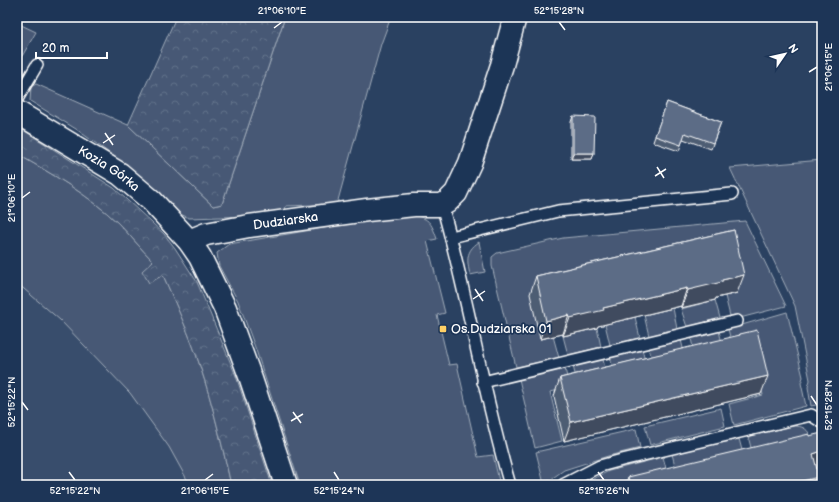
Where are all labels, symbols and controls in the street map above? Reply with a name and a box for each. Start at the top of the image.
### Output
text: 21°06'10"E [258,5,307,17]
text: 52°15'28"N [534,5,584,17]
scale bar [36,34,107,60]
north arrow [765,34,805,74]
text: 20 m [42,41,69,56]
text: N [785,42,801,56]
text: 21°06'15"E [823,42,835,91]
street label: Kozia Górka [75,143,143,195]
text: 21°06'10"E [6,173,18,222]
street label: Dudziarska [252,209,319,233]
place label: Os.Dudziarska 01 [451,321,551,337]
marker: Os.Dudziarska 01 [438,324,448,334]
text: 52°15'22"N [6,377,18,427]
text: 52°15'28"N [823,380,835,430]
text: 52°15'22"N [50,485,100,497]
text: 21°06'15"E [181,485,230,497]
text: 52°15'24"N [314,485,364,497]
text: 52°15'26"N [578,485,630,497]

